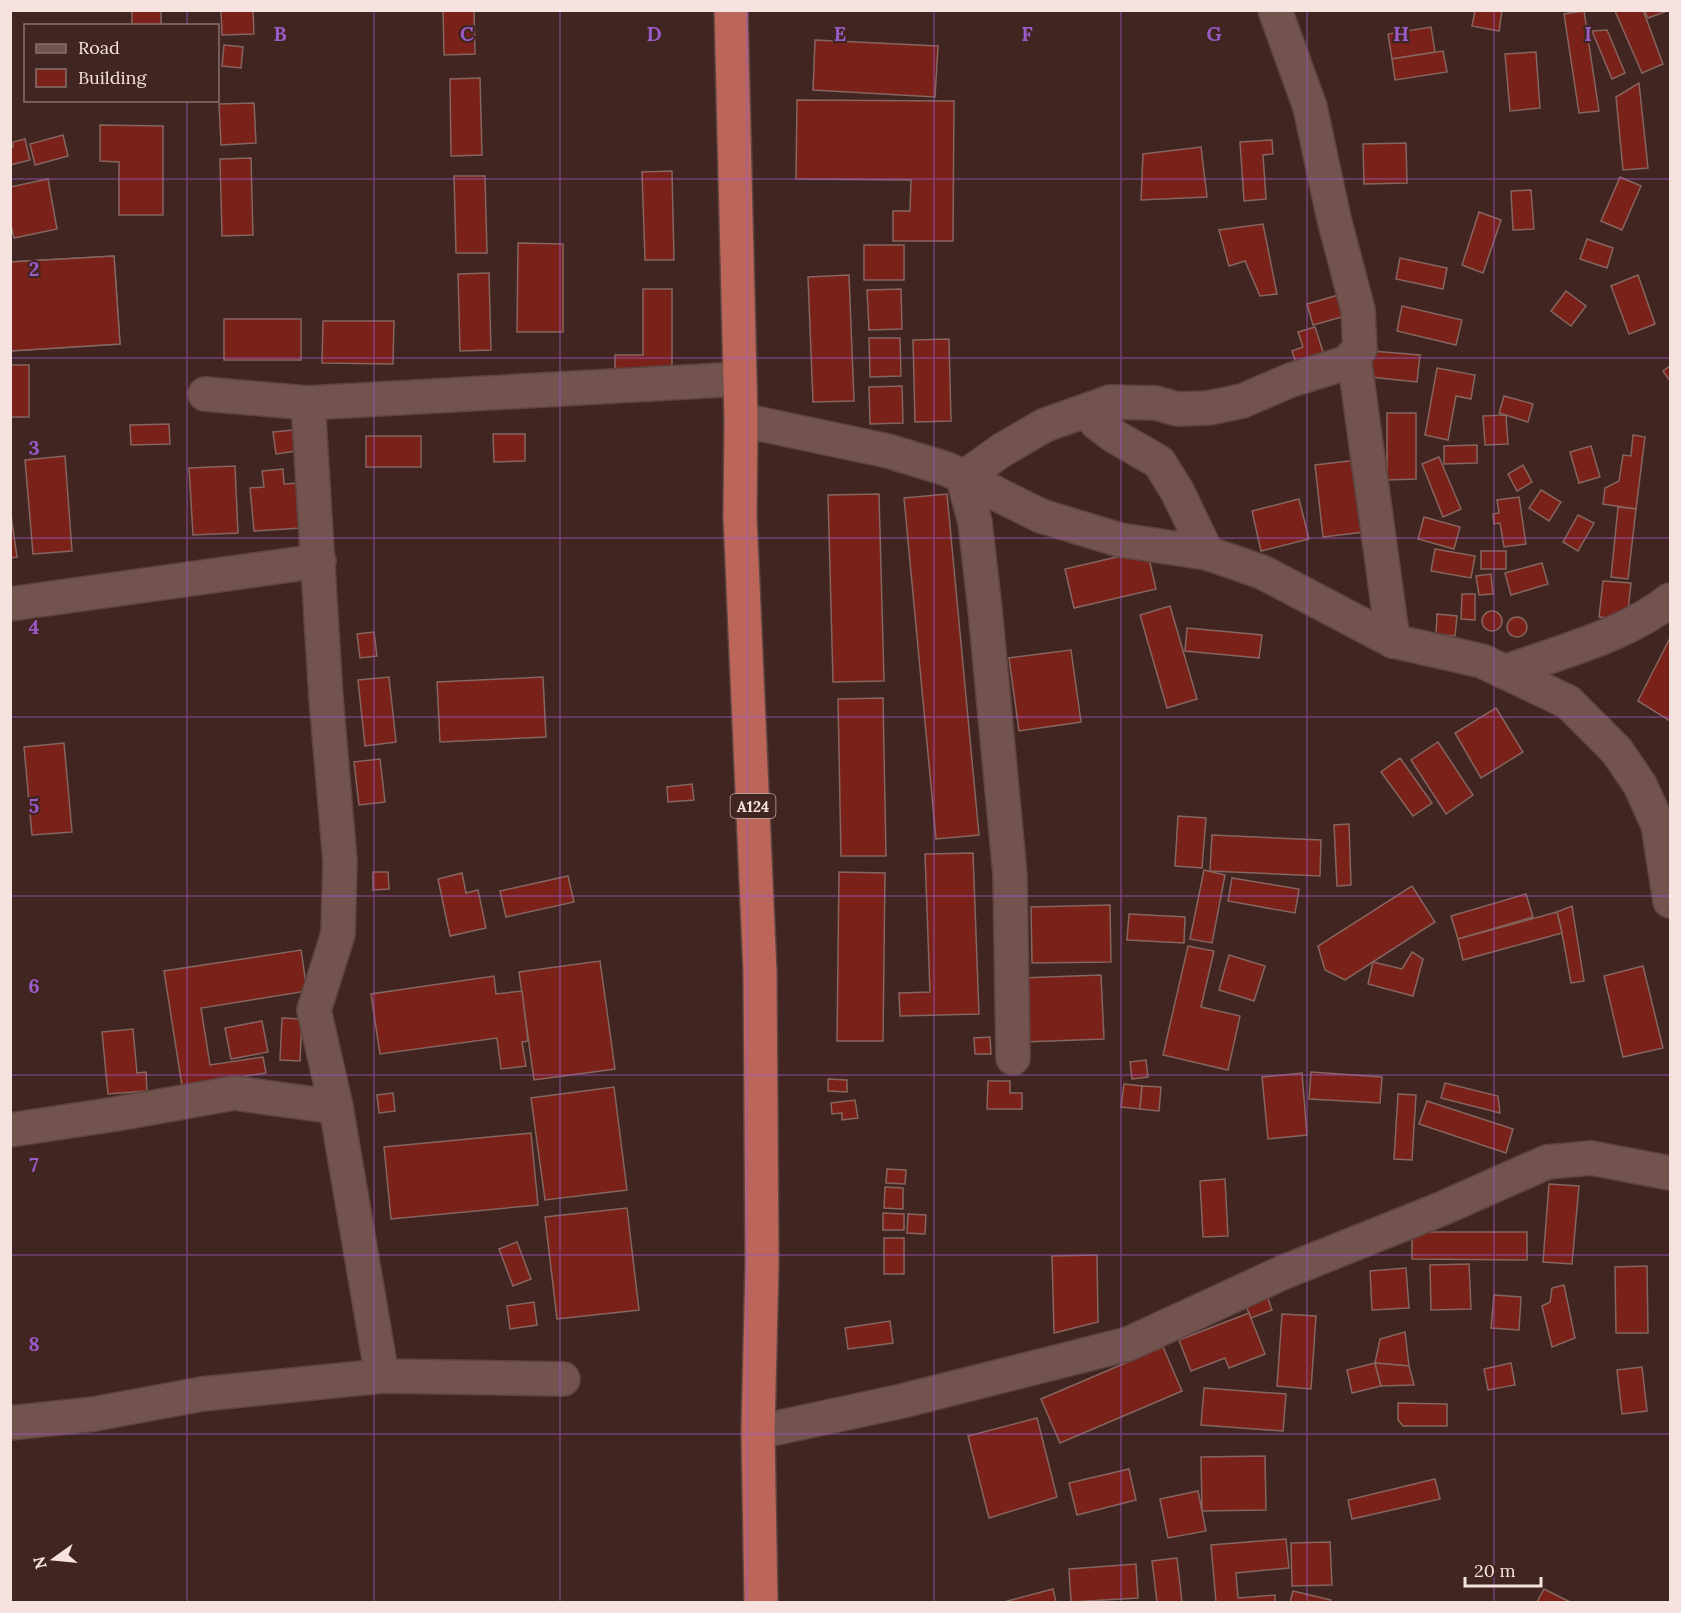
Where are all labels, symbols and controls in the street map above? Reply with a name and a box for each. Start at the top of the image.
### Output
text: B [273,21,287,46]
text: C [460,21,474,46]
text: D [646,21,662,46]
text: E [834,21,846,46]
text: F [1021,21,1033,46]
text: G [1206,21,1222,46]
text: H [1393,21,1409,46]
text: I [1584,21,1592,46]
legend [24,24,219,102]
text: Road [78,36,120,59]
text: Building [78,66,148,89]
text: 2 [29,256,39,281]
text: 3 [28,435,40,460]
text: 4 [29,614,40,639]
text: 5 [29,793,40,818]
road number: A124 [730,794,776,818]
text: 6 [28,973,40,998]
text: 7 [29,1152,39,1177]
text: 8 [28,1331,40,1356]
north arrow [24,1529,84,1589]
scale bar [1465,1550,1542,1588]
text: N [28,1554,51,1571]
text: 20 m [1474,1559,1516,1582]

